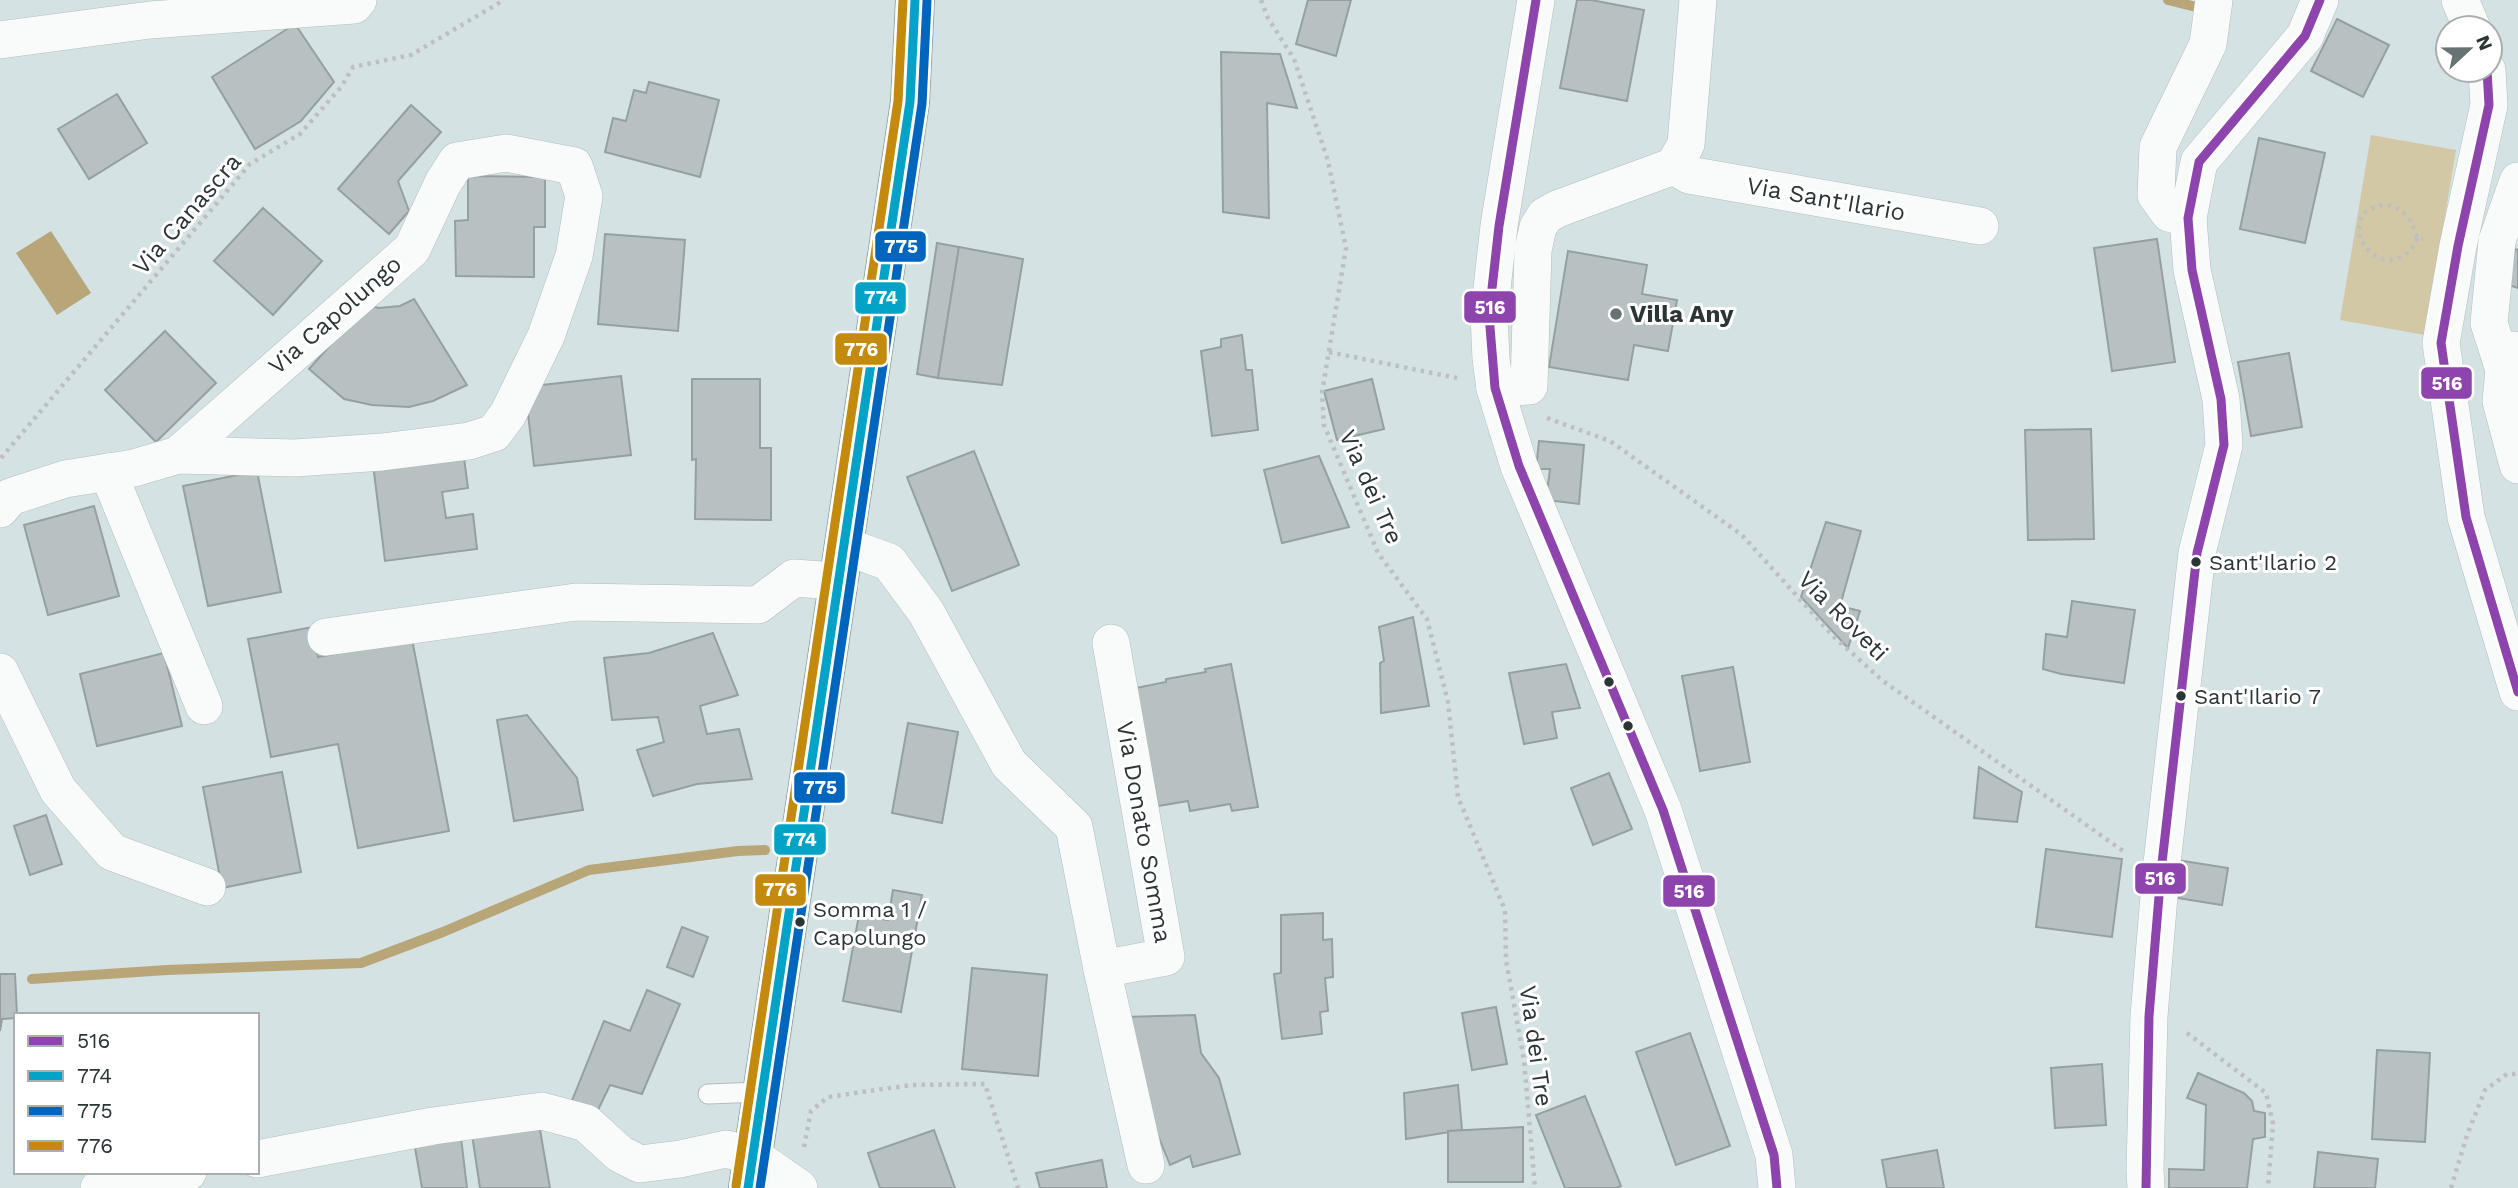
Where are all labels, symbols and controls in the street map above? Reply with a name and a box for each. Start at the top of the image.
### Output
north arrow [2434,14,2504,84]
text: N [2471,32,2498,54]
street label: Via Canascra [127,148,247,280]
street label: Via Sant'Ilario [1744,171,1908,227]
line badge: 775 [874,230,927,263]
text: 775 [884,235,918,258]
street label: Via Capolungo [263,250,407,380]
line badge: 774 [854,281,907,315]
text: 774 [864,286,898,309]
line badge: 516 [1463,290,1517,324]
text: 516 [1475,296,1506,319]
place label: Villa Any [1630,300,1734,328]
marker: Villa Any [1608,306,1624,322]
line badge: 776 [834,332,888,366]
text: 776 [844,338,878,361]
line badge: 516 [2420,366,2473,400]
text: 516 [2432,372,2463,395]
street label: Via dei Tre [1333,426,1409,548]
place label: Sant'Ilario 2 [2209,550,2337,575]
marker: Sant'Ilario 2 [2189,555,2203,569]
street label: Via Roveti [1792,565,1894,667]
unlabelled marker [1602,675,1616,689]
place label: Sant'Ilario 7 [2194,684,2321,709]
marker: Sant'Ilario 7 [2174,689,2188,703]
street label: Via Donato Somma [1111,719,1177,945]
unlabelled marker [1621,719,1635,733]
line badge: 775 [793,771,846,804]
text: 775 [803,776,837,799]
line badge: 774 [773,823,827,856]
text: 774 [783,828,817,851]
line badge: 516 [2134,862,2187,895]
text: 516 [2145,867,2176,890]
line badge: 776 [754,873,807,907]
line badge: 516 [1662,874,1716,908]
text: 776 [763,878,797,901]
text: 516 [1674,880,1705,903]
place label: Somma 1 / Capolungo [813,897,927,950]
marker: Somma 1 / Capolungo [793,915,807,929]
street label: Via dei Tre [1514,984,1558,1108]
legend [14,1013,259,1174]
text: 516 [77,1028,110,1053]
text: 774 [77,1063,112,1088]
text: 775 [77,1098,113,1123]
text: 776 [77,1133,113,1158]

